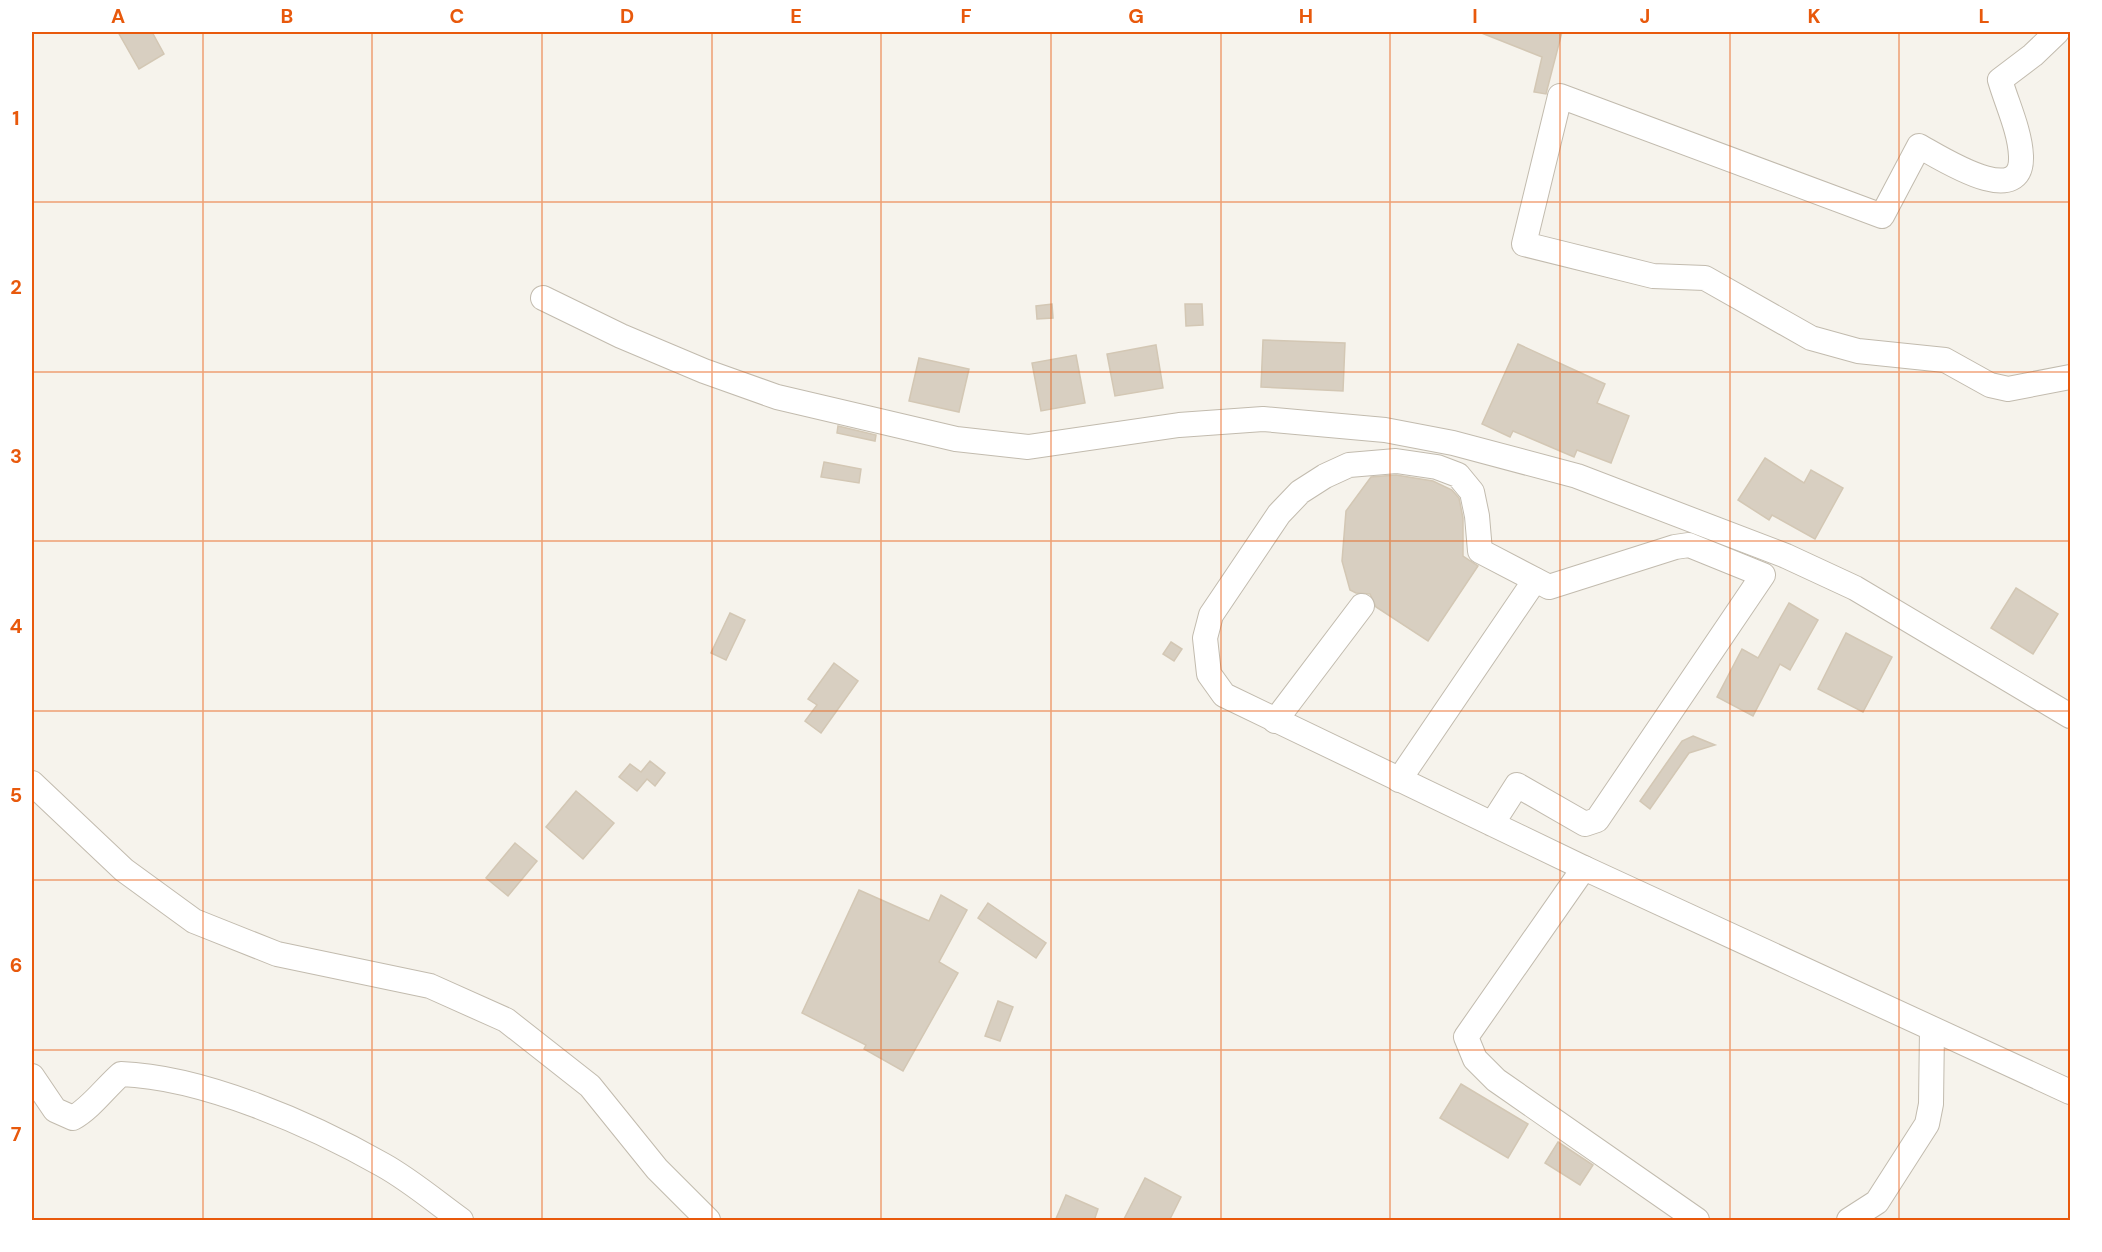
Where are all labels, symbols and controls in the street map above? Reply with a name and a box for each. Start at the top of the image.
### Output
text: A [111,3,125,29]
text: B [281,3,293,29]
text: C [450,3,464,29]
text: D [620,3,634,29]
text: E [790,3,802,29]
text: F [960,3,972,29]
text: G [1128,3,1144,29]
text: H [1299,3,1313,29]
text: I [1472,3,1478,29]
text: J [1640,3,1650,29]
text: K [1807,3,1821,29]
text: L [1978,3,1990,29]
text: 1 [12,105,20,131]
text: 2 [10,274,22,300]
text: 3 [10,443,22,469]
text: 4 [10,613,23,639]
text: 5 [10,782,22,808]
text: 6 [10,952,22,978]
text: 7 [11,1121,22,1147]

